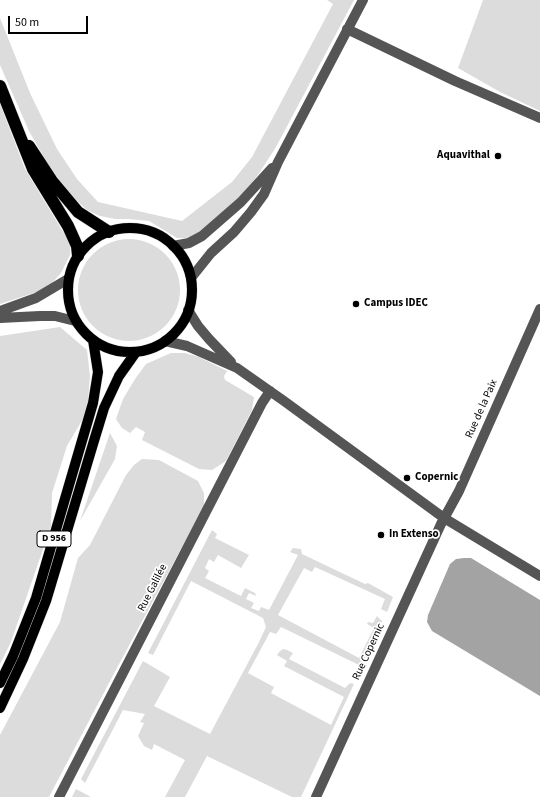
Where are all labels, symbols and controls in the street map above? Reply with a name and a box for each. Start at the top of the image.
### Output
scale bar [10,8,90,34]
text: 50 m [15,14,39,31]
place label: Aquavithal [437,149,490,163]
marker: Aquavithal [493,151,503,161]
place label: Campus IDEC [364,297,428,311]
marker: Campus IDEC [351,299,361,309]
street label: Rue de la Paix [463,377,501,441]
place label: Copernic [415,471,458,485]
marker: Copernic [402,473,412,483]
place label: In Extenso [389,528,439,542]
marker: In Extenso [376,530,386,540]
road number: D 956 [37,531,71,547]
street label: Rue Galilée [135,562,171,614]
street label: Rue Copernic [350,621,388,683]

